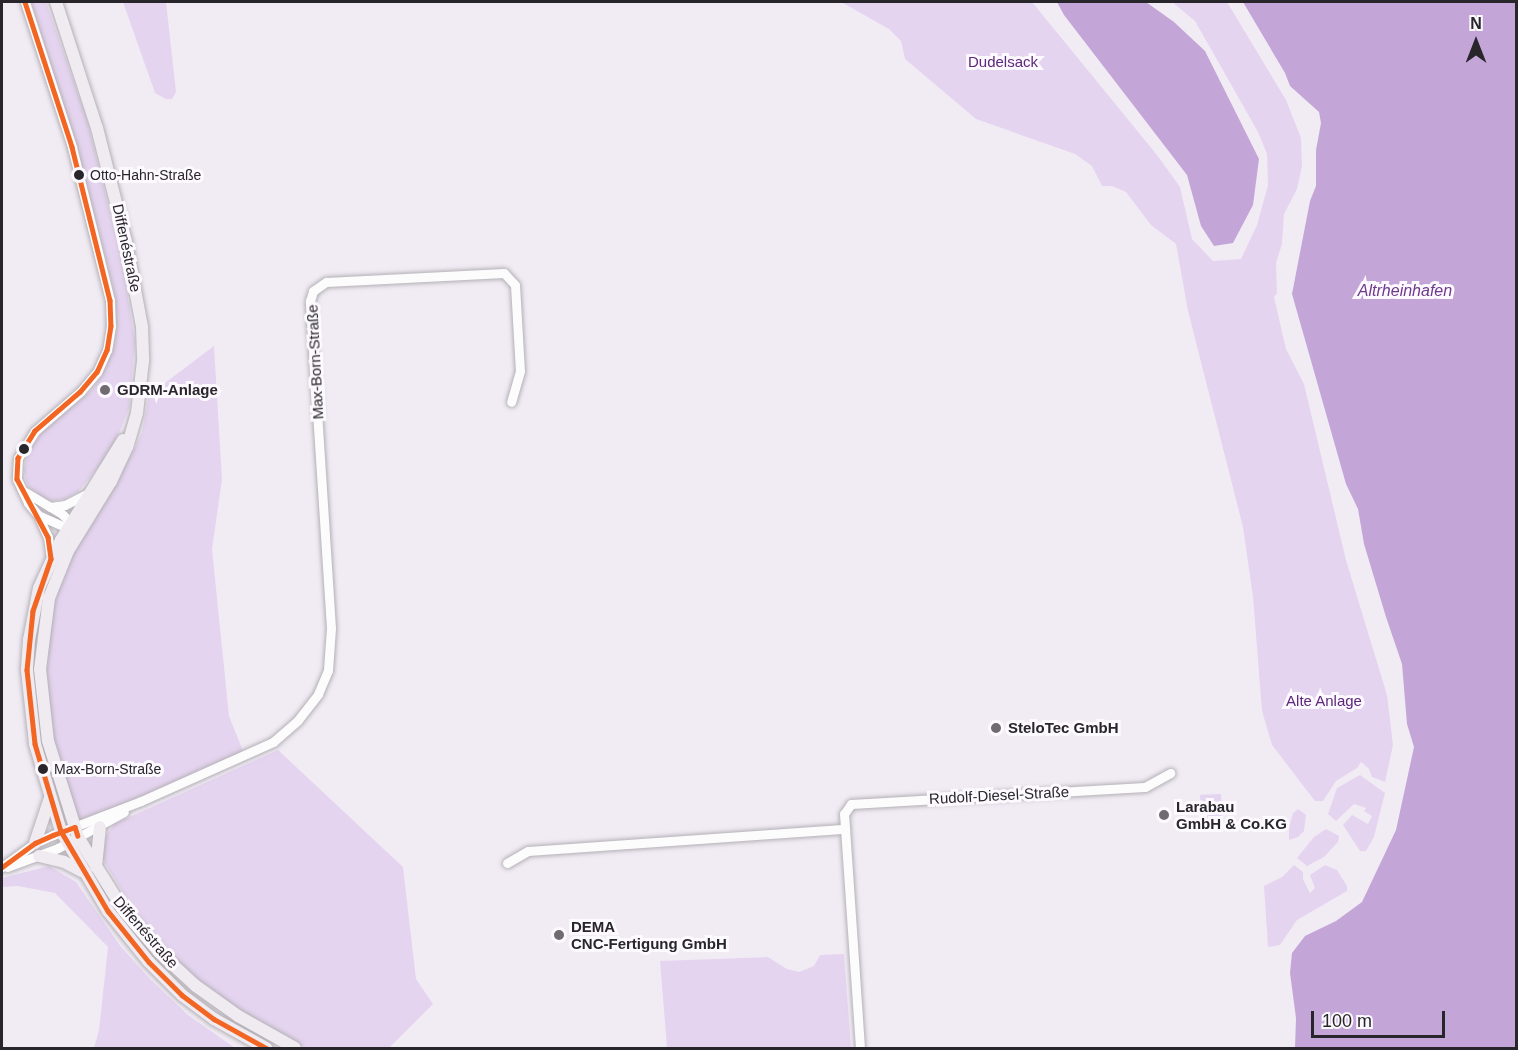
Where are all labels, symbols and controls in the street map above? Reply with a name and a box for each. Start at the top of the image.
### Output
north arrow [1446,12,1506,72]
text: N [1470,15,1482,32]
park label: Dudelsack [968,53,1038,71]
place label: Otto-Hahn-Straße [90,167,201,183]
marker: Otto-Hahn-Straße [73,169,85,181]
street label: Diffenéstraße [109,202,145,294]
water label: Altrheinhafen [1358,281,1452,301]
street label: Max-Born-Straße [303,304,327,420]
place label: GDRM-Anlage [117,381,218,399]
marker: GDRM-Anlage [98,383,112,397]
unlabelled marker [18,443,30,455]
park label: Alte Anlage [1286,692,1362,710]
place label: SteloTec GmbH [1008,719,1119,737]
marker: SteloTec GmbH [989,721,1003,735]
place label: Max-Born-Straße [54,761,161,777]
marker: Max-Born-Straße [37,763,49,775]
street label: Rudolf-Diesel-Straße [929,782,1069,808]
place label: Larabau GmbH & Co.KG [1176,797,1287,832]
marker: Larabau GmbH & Co.KG [1157,808,1171,822]
street label: Diffenéstraße [110,892,182,972]
place label: DEMA CNC-Fertigung GmbH [571,917,727,952]
marker: DEMA CNC-Fertigung GmbH [552,928,566,942]
scale bar [1314,999,1448,1037]
text: 100 m [1322,1011,1372,1031]

